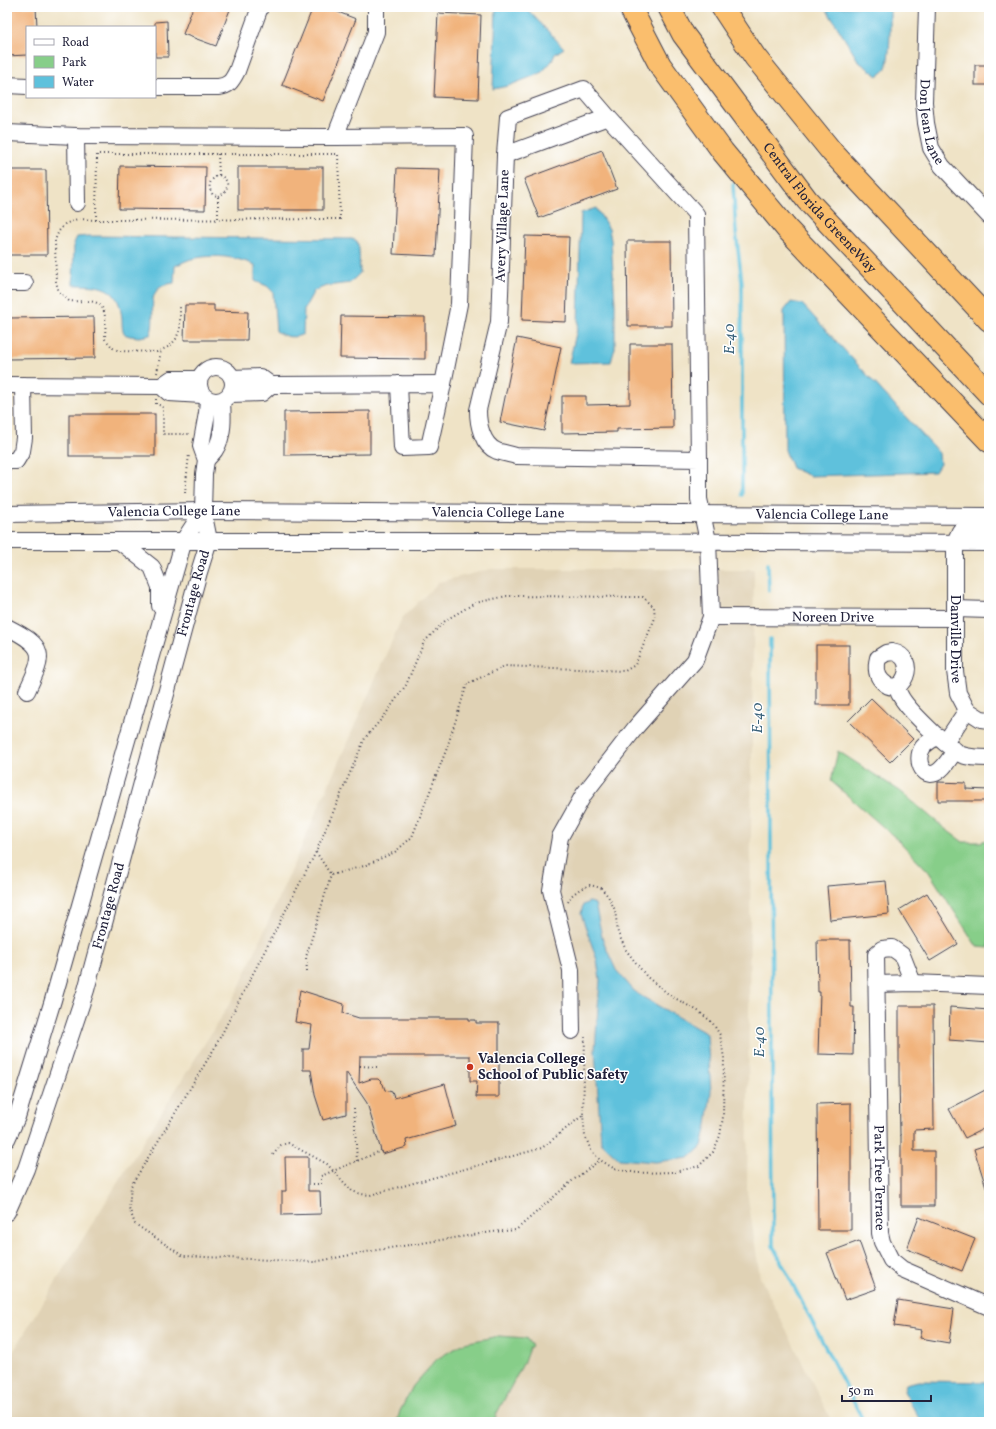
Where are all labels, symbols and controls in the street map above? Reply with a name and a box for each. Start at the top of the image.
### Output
legend [26,26,156,98]
text: Road [62,35,89,51]
text: Park [62,55,87,71]
text: Water [62,75,94,91]
street label: Don Jean Lane [914,79,949,169]
street label: Central Florida GreeneWay [758,139,881,278]
street label: Avery Village Lane [492,169,514,283]
water label: E-40 [720,324,741,354]
street label: Valencia College Lane [107,501,241,522]
street label: Valencia College Lane [432,503,565,523]
street label: Valencia College Lane [756,505,889,525]
street label: Frontage Road [172,547,215,639]
street label: Danville Drive [945,595,966,685]
street label: Noreen Drive [792,608,875,627]
water label: E-40 [748,703,769,733]
street label: Frontage Road [88,860,130,951]
water label: E-40 [750,1027,771,1057]
place label: Valencia College School of Public Safety [478,1050,628,1085]
marker: Valencia College School of Public Safety [465,1062,475,1072]
street label: Park Tree Terrace [869,1125,889,1231]
scale bar [842,1377,931,1403]
text: 50 m [848,1384,874,1400]

